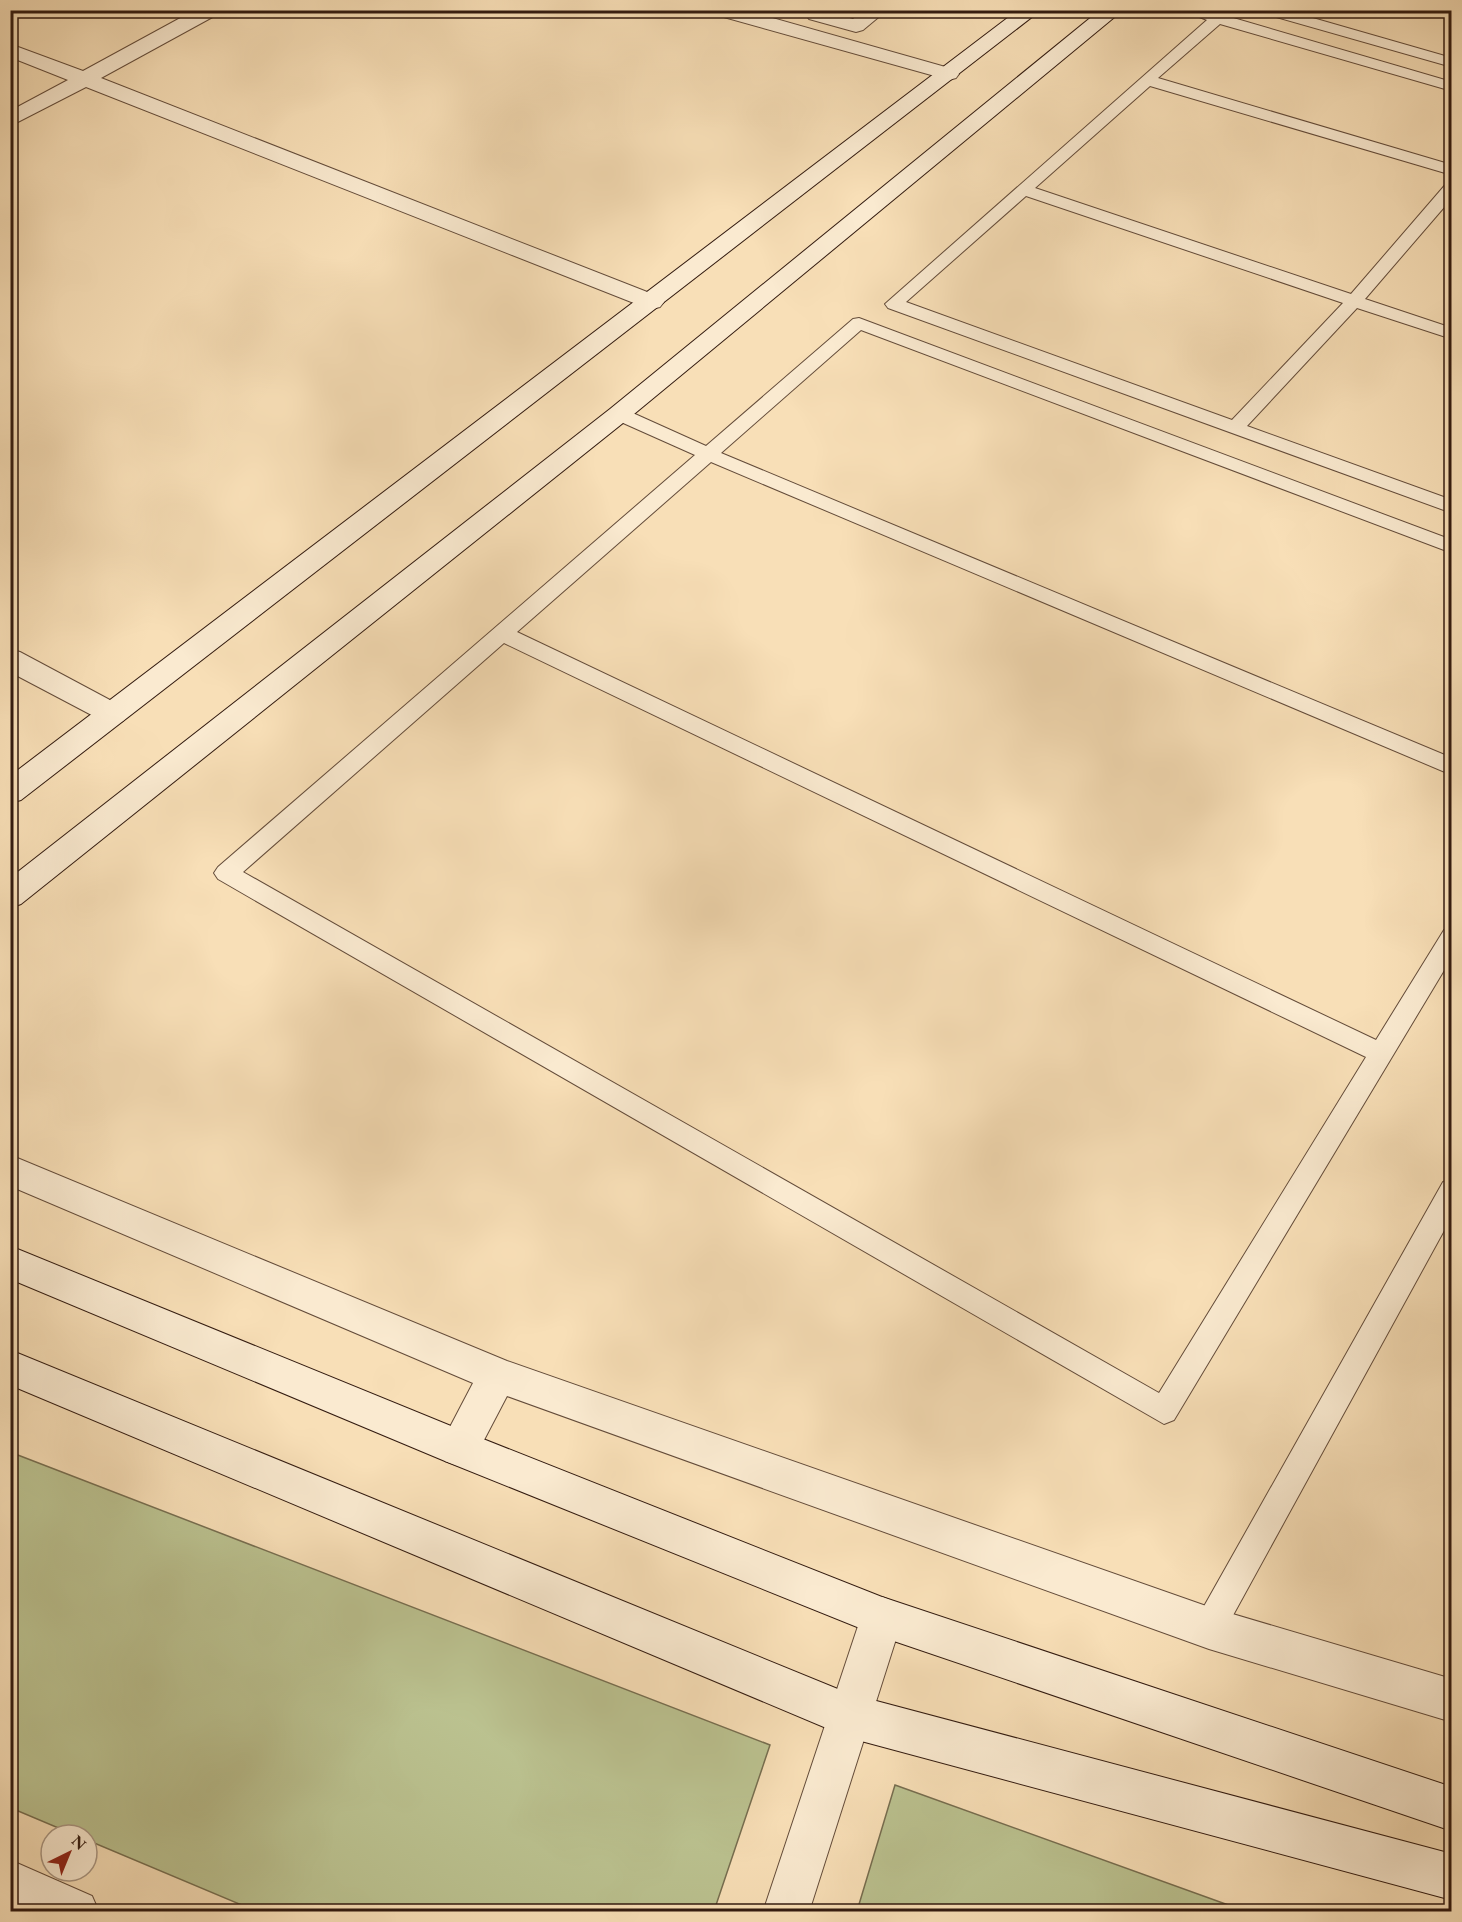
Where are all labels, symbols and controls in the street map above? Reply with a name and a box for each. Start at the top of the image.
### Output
north arrow [39,1823,99,1883]
text: N [67,1830,91,1855]

